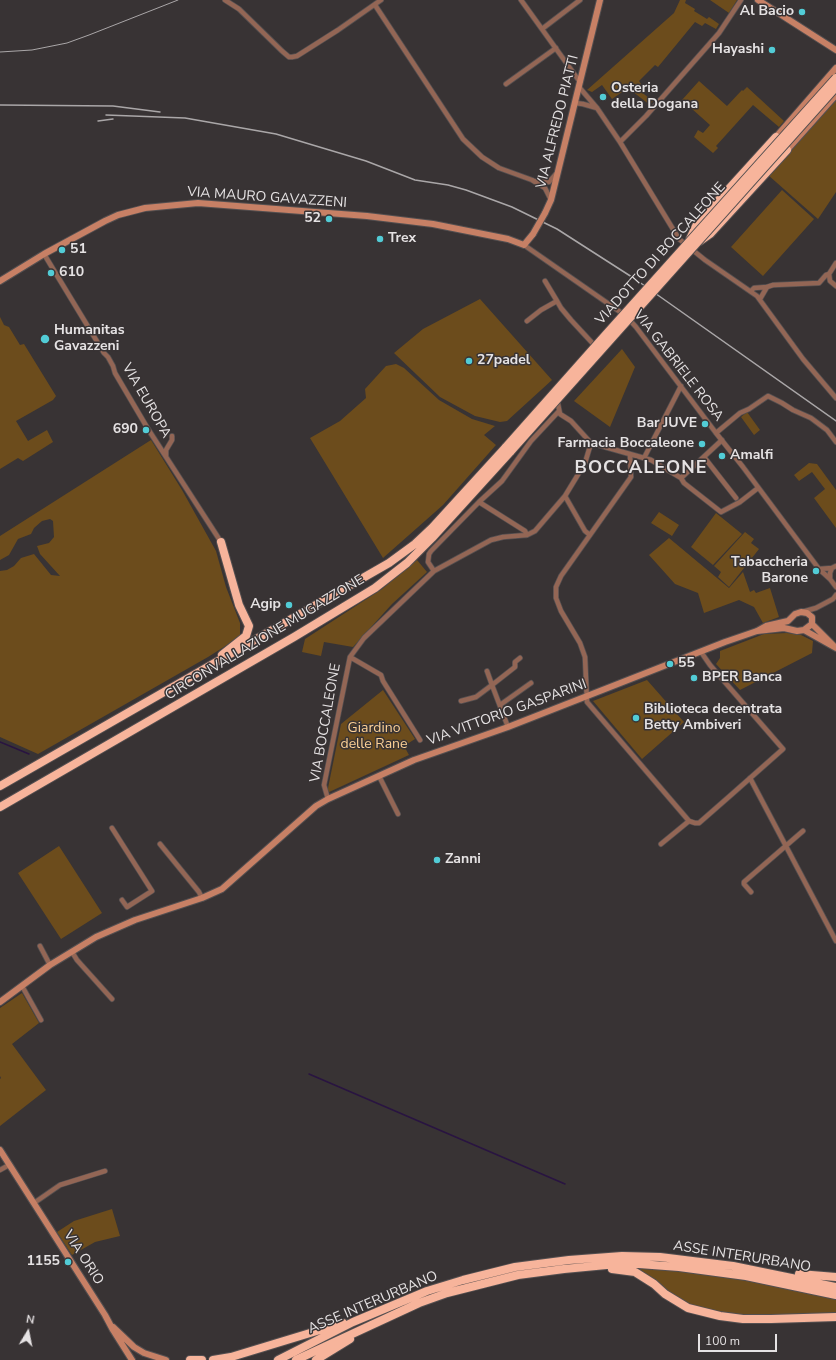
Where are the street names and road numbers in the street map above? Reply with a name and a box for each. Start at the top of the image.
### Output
street label: VIA ALFREDO PIATTI [533,54,583,190]
street label: VIADOTTO DI BOCCALEONE [593,179,729,329]
street label: VIA MAURO GAVAZZENI [187,184,347,212]
street label: VIA GABRIELE ROSA [629,307,727,425]
street label: VIA EUROPA [118,361,174,441]
street label: CIRCONVALLAZIONE MUGAZZONE [162,572,368,704]
street label: VIA BOCCALEONE [307,662,345,784]
street label: VIA VITTORIO GASPARINI [425,676,589,750]
street label: VIA ORIO [59,1228,107,1288]
street label: ASSE INTERURBANO [672,1238,812,1276]
street label: ASSE INTERURBANO [306,1268,440,1338]

